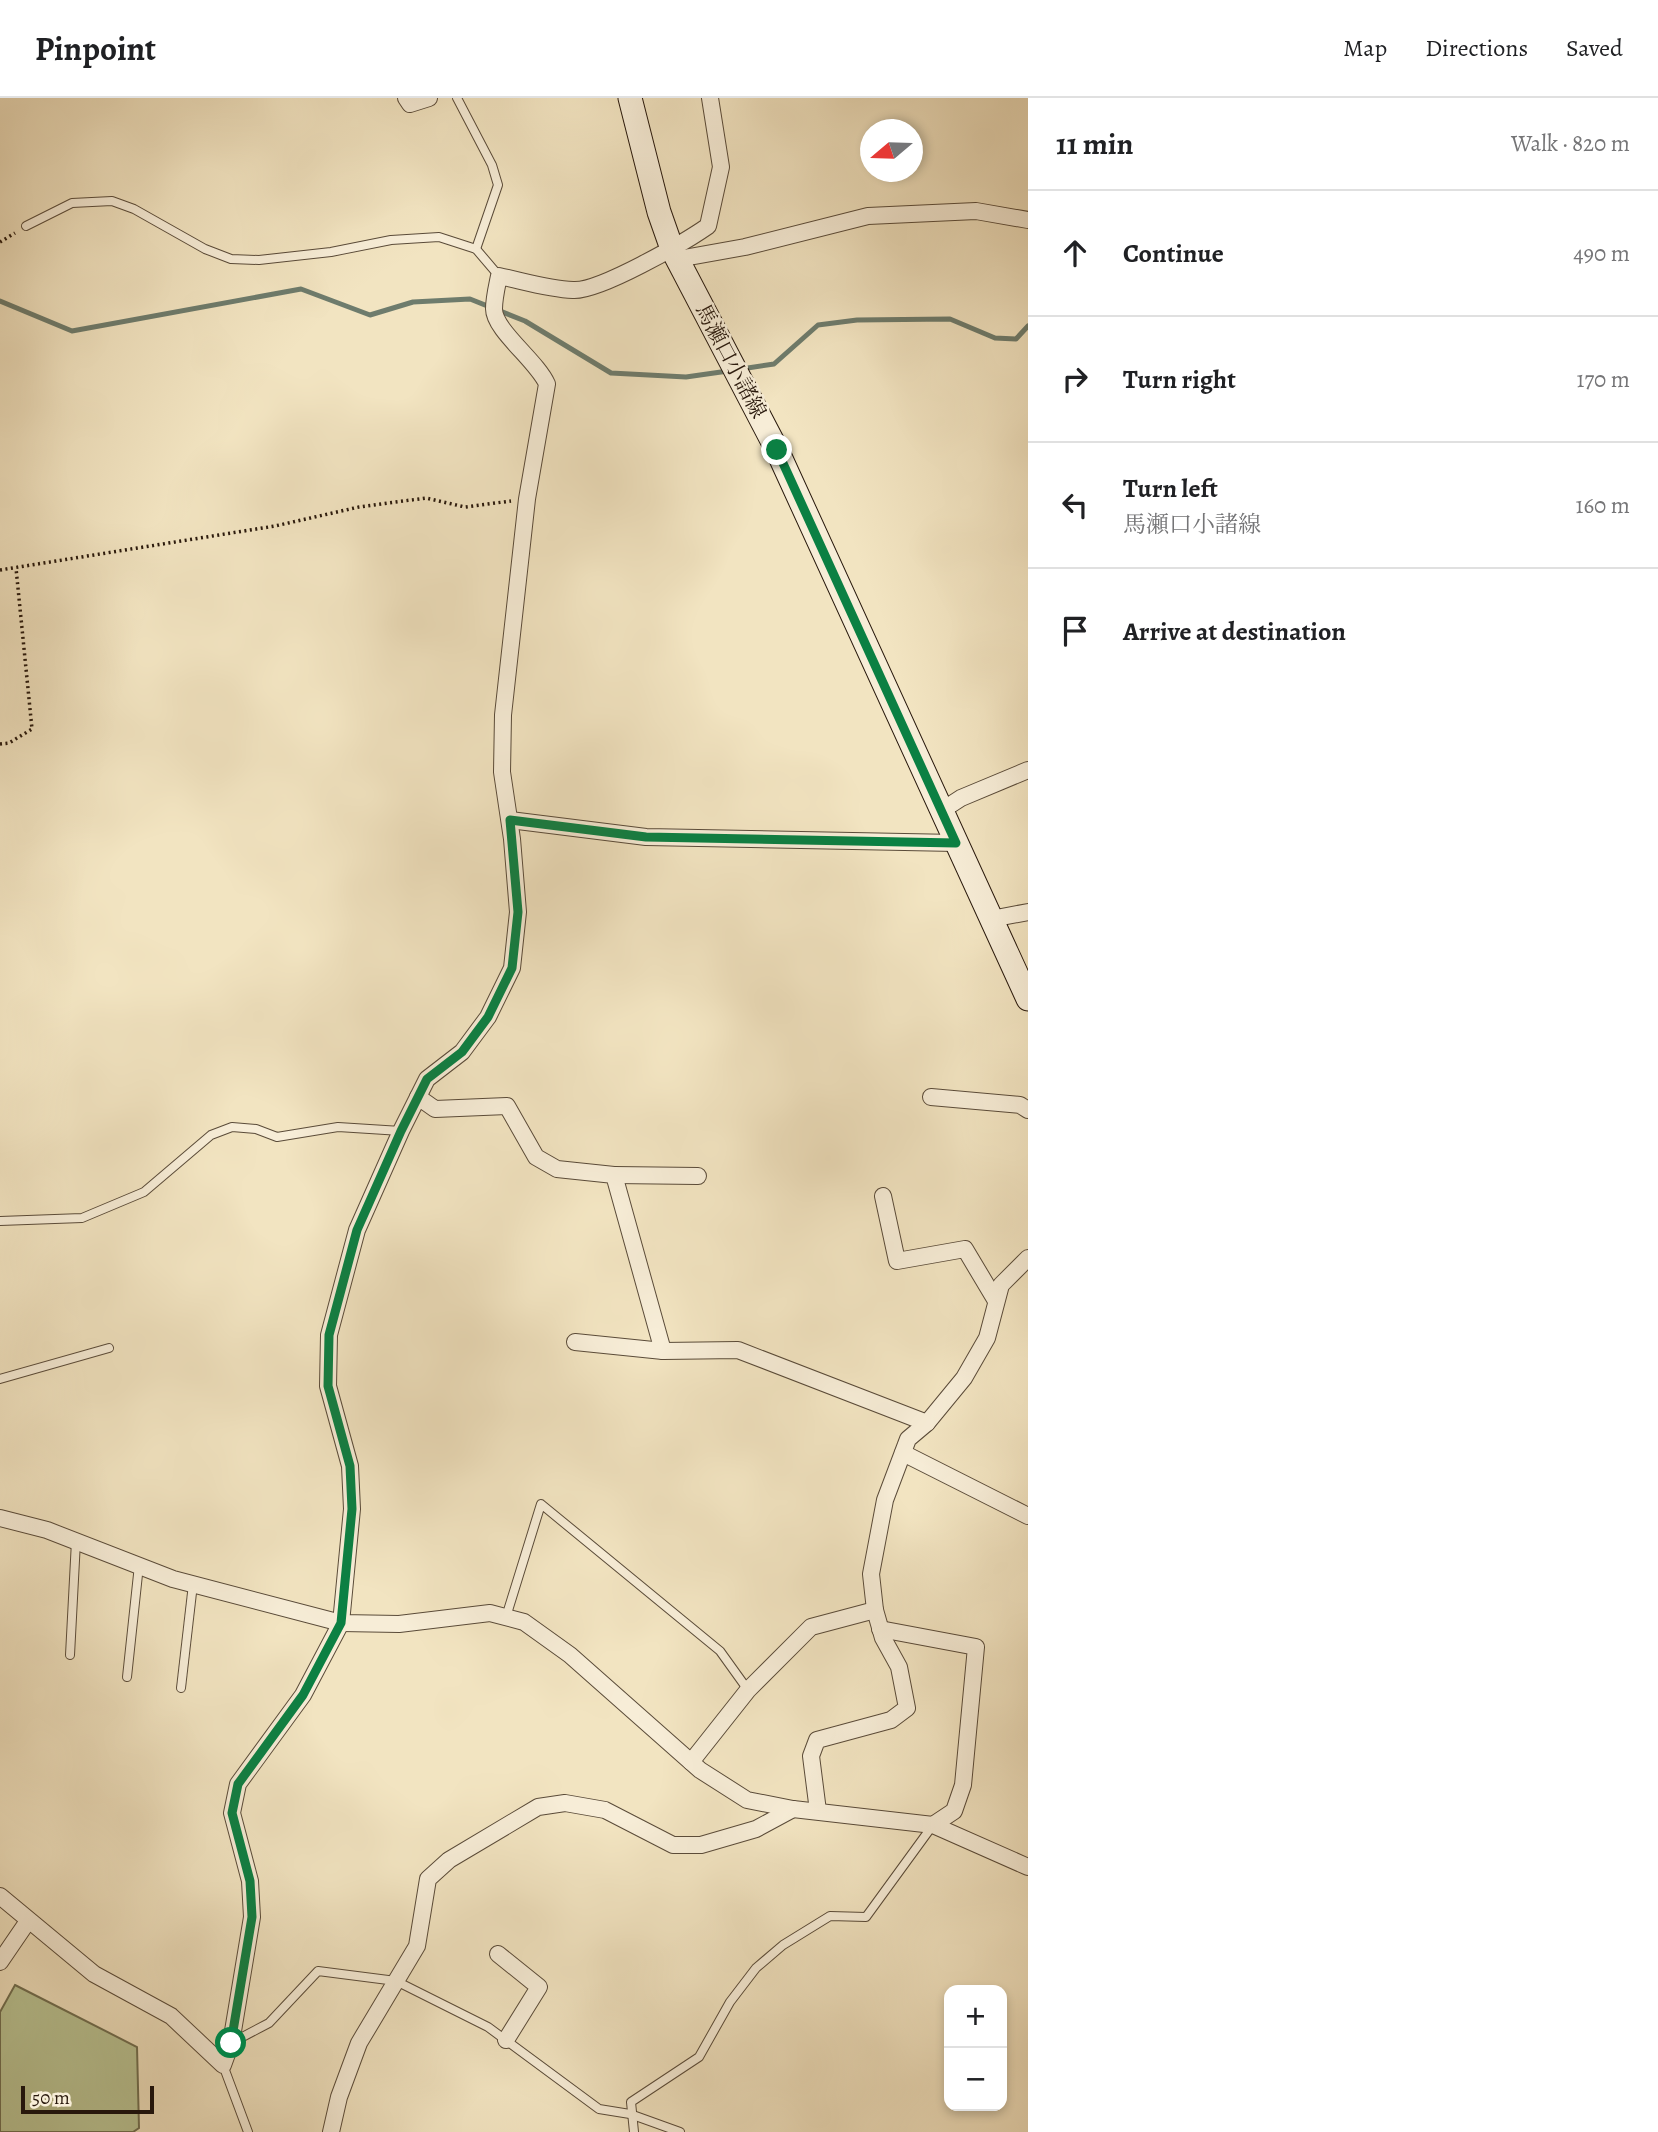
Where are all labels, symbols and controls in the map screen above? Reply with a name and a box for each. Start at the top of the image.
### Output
text: Pinpoint [35,26,156,71]
text: Map [1343,32,1387,64]
text: Directions [1425,32,1528,64]
text: Saved [1566,32,1623,64]
north arrow [860,119,923,182]
text: 11 min [1056,124,1133,164]
text: Walk · 820 m [1511,128,1630,159]
icon: ahead [1056,234,1094,272]
text: Continue [1123,236,1224,271]
text: 490 m [1573,238,1630,269]
street label: 馬瀬口小諸線 [689,299,773,423]
icon: right [1056,360,1094,398]
text: Turn right [1123,362,1236,397]
text: 170 m [1577,364,1630,395]
route end [761,434,792,465]
text: Turn left [1123,471,1218,506]
icon: left [1056,486,1094,524]
text: 160 m [1576,490,1630,521]
text: 馬瀬口小諸線 [1123,509,1261,540]
icon: arrive [1056,612,1094,650]
text: Arrive at destination [1123,614,1346,649]
map controls [944,1985,1007,2111]
button: + [944,1985,1007,2048]
route start [215,2027,246,2058]
button: − [944,2048,1007,2111]
scale bar [21,2083,154,2115]
text: 50 m [32,2085,70,2111]

